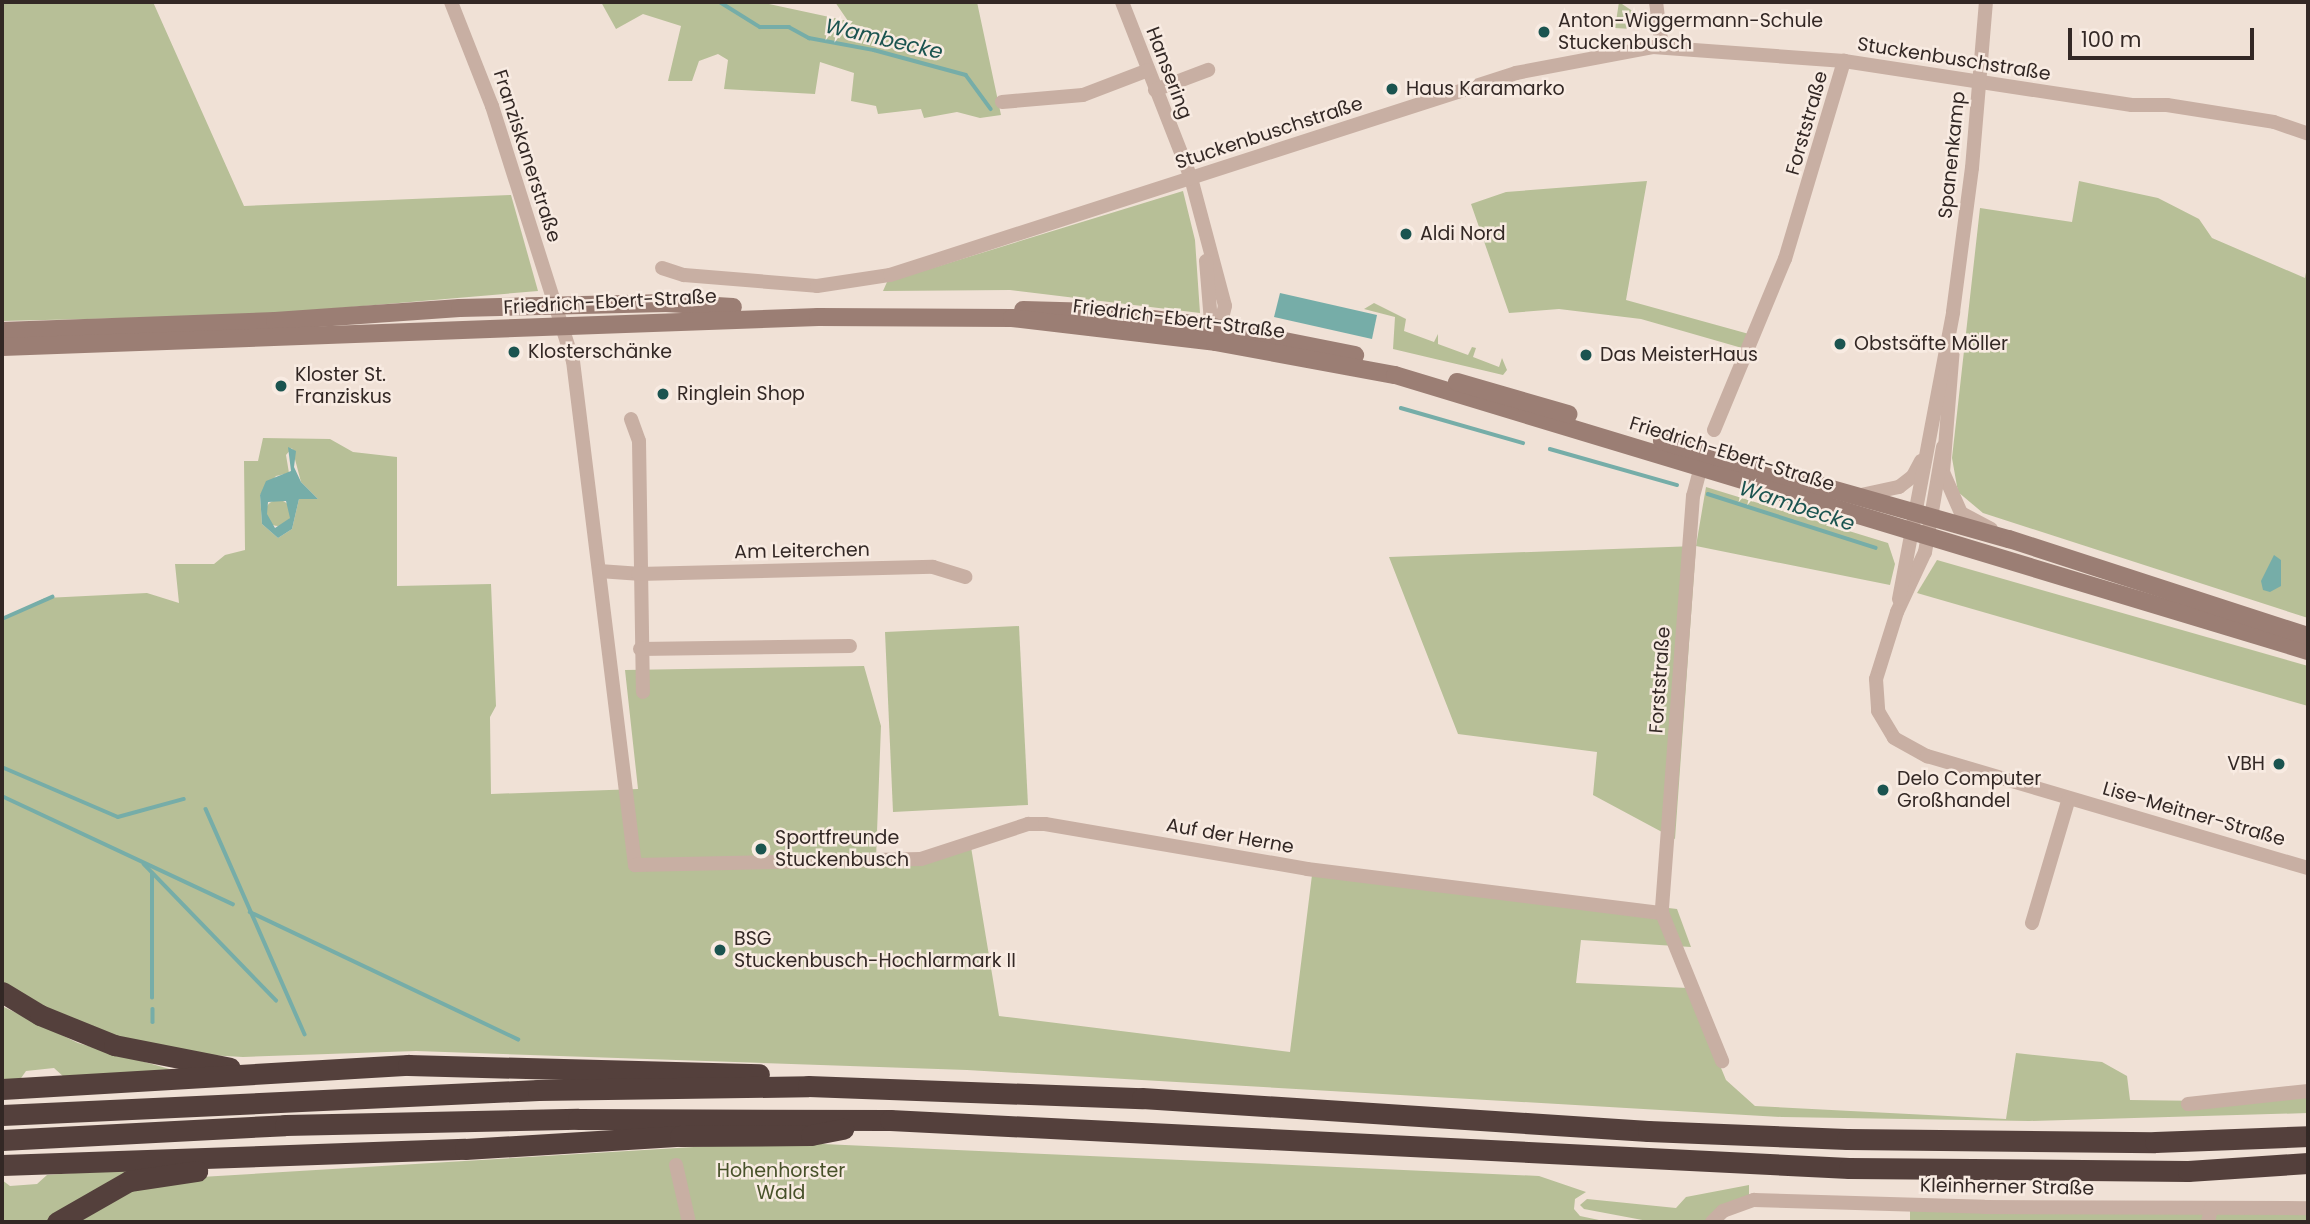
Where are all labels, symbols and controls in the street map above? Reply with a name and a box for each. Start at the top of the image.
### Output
place label: Anton-Wiggermann-Schule Stuckenbusch [1558,10,1823,54]
water label: Wambecke [823,13,945,65]
scale bar [2072,14,2258,58]
street label: Hansering [1141,24,1197,122]
marker: Anton-Wiggermann-Schule Stuckenbusch [1536,24,1552,40]
text: 100 m [2081,25,2141,54]
street label: Stuckenbuschstraße [1856,32,2052,86]
street label: Franziskanerstraße [488,67,566,245]
street label: Forststraße [1781,68,1833,178]
place label: Haus Karamarko [1406,78,1565,100]
marker: Haus Karamarko [1384,81,1400,97]
street label: Spanenkamp [1934,90,1970,220]
street label: Stuckenbuschstraße [1172,92,1366,174]
place label: Aldi Nord [1420,223,1506,245]
marker: Aldi Nord [1398,226,1414,242]
street label: Friedrich-Ebert-Straße [503,285,717,319]
street label: Friedrich-Ebert-Straße [1072,295,1286,343]
place label: Obstsäfte Möller [1854,333,2008,355]
marker: Obstsäfte Möller [1832,336,1848,352]
place label: Klosterschänke [528,341,672,363]
marker: Klosterschänke [506,344,522,360]
place label: Das MeisterHaus [1600,344,1758,366]
marker: Das MeisterHaus [1578,347,1594,363]
place label: Kloster St. Franziskus [295,364,392,408]
marker: Kloster St. Franziskus [273,378,289,394]
place label: Ringlein Shop [677,383,805,405]
marker: Ringlein Shop [655,386,671,402]
street label: Friedrich-Ebert-Straße [1627,412,1837,496]
water label: Wambecke [1736,475,1858,537]
street label: Am Leiterchen [734,538,870,564]
street label: Forststraße [1645,626,1675,734]
place label: VBH [2227,753,2265,775]
marker: VBH [2271,756,2287,772]
place label: Delo Computer Großhandel [1897,768,2041,812]
street label: Lise-Meitner-Straße [2100,777,2288,851]
marker: Delo Computer Großhandel [1875,782,1891,798]
street label: Auf der Herne [1164,814,1296,858]
place label: Sportfreunde Stuckenbusch [775,827,909,871]
marker: Sportfreunde Stuckenbusch [753,841,769,857]
place label: BSG Stuckenbusch-Hochlarmark II [734,928,1016,972]
marker: BSG Stuckenbusch-Hochlarmark II [712,942,728,958]
park label: Hohenhorster Wald [717,1160,845,1204]
street label: Kleinherner Straße [1920,1174,2094,1200]

